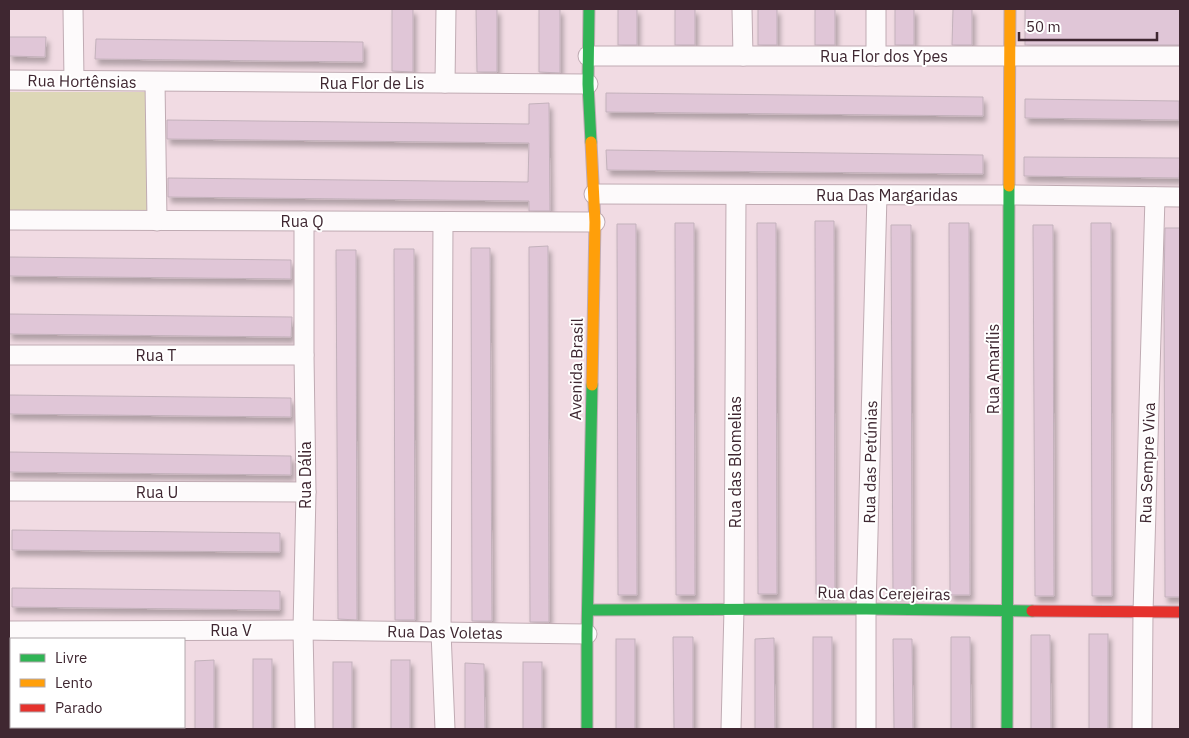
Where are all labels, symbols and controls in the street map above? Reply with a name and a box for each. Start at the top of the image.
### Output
scale bar [1019,10,1156,42]
text: 50 m [1026,17,1061,36]
street label: Rua Flor dos Ypes [820,46,948,66]
street label: Rua Hortênsias [27,70,137,92]
street label: Rua Flor de Lis [319,73,425,93]
street label: Rua Das Margaridas [816,185,958,205]
street label: Rua Q [281,211,323,231]
street label: Avenida Brasil [565,318,587,420]
street label: Rua Amarílis [983,324,1003,414]
street label: Rua T [136,345,176,365]
street label: Rua das Blomelias [725,396,745,528]
street label: Rua das Petúnias [859,400,881,524]
street label: Rua Sempre Viva [1135,402,1159,524]
street label: Rua Dália [295,441,315,509]
street label: Rua U [136,482,178,502]
street label: Rua das Cerejeiras [817,582,951,604]
street label: Rua V [210,620,252,640]
street label: Rua Das Voletas [387,621,503,643]
legend [10,638,185,728]
text: Livre [55,648,87,667]
text: Lento [55,673,93,692]
text: Parado [55,698,103,717]

